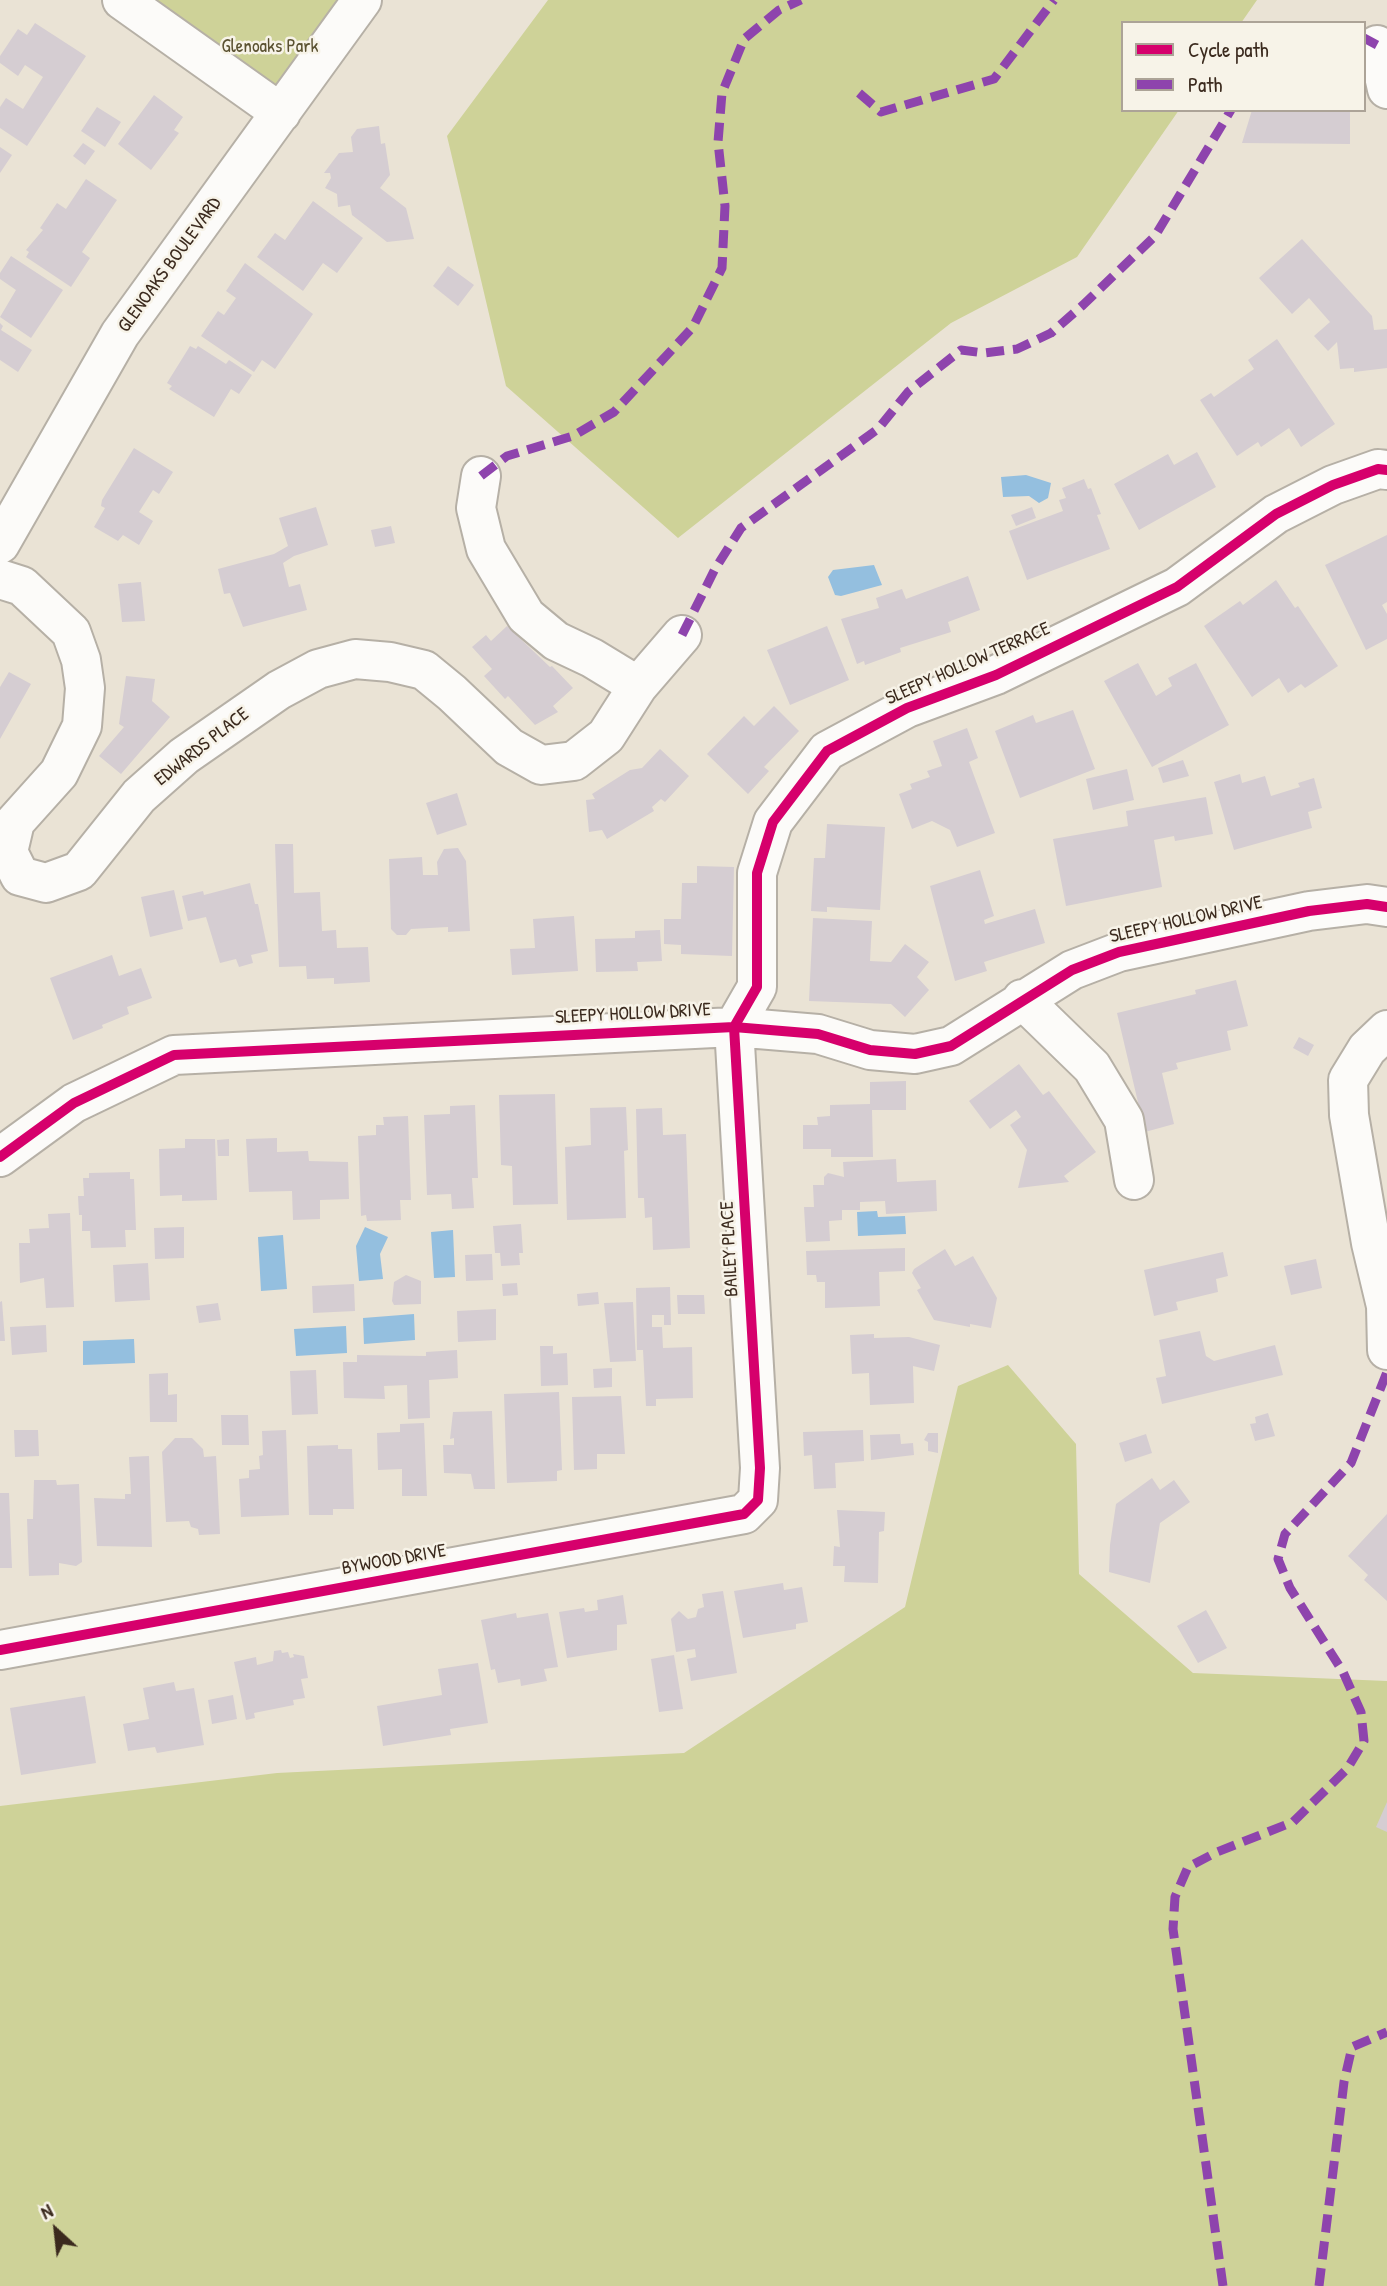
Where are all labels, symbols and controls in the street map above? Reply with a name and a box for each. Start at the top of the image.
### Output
legend [1121,21,1366,112]
text: Cycle path [1188,35,1269,64]
park label: Glenoaks Park [222,36,318,58]
text: Path [1188,70,1222,99]
street label: GLENOAKS BOULEVARD [113,193,227,337]
street label: SLEEPY HOLLOW TERRACE [882,618,1054,710]
street label: EDWARDS PLACE [150,703,254,791]
street label: SLEEPY HOLLOW DRIVE [1107,891,1265,949]
street label: SLEEPY HOLLOW DRIVE [555,999,711,1029]
street label: BAILEY PLACE [716,1201,744,1297]
street label: BYWOOD DRIVE [340,1540,448,1580]
north arrow [21,2195,91,2265]
text: N [36,2197,57,2225]

